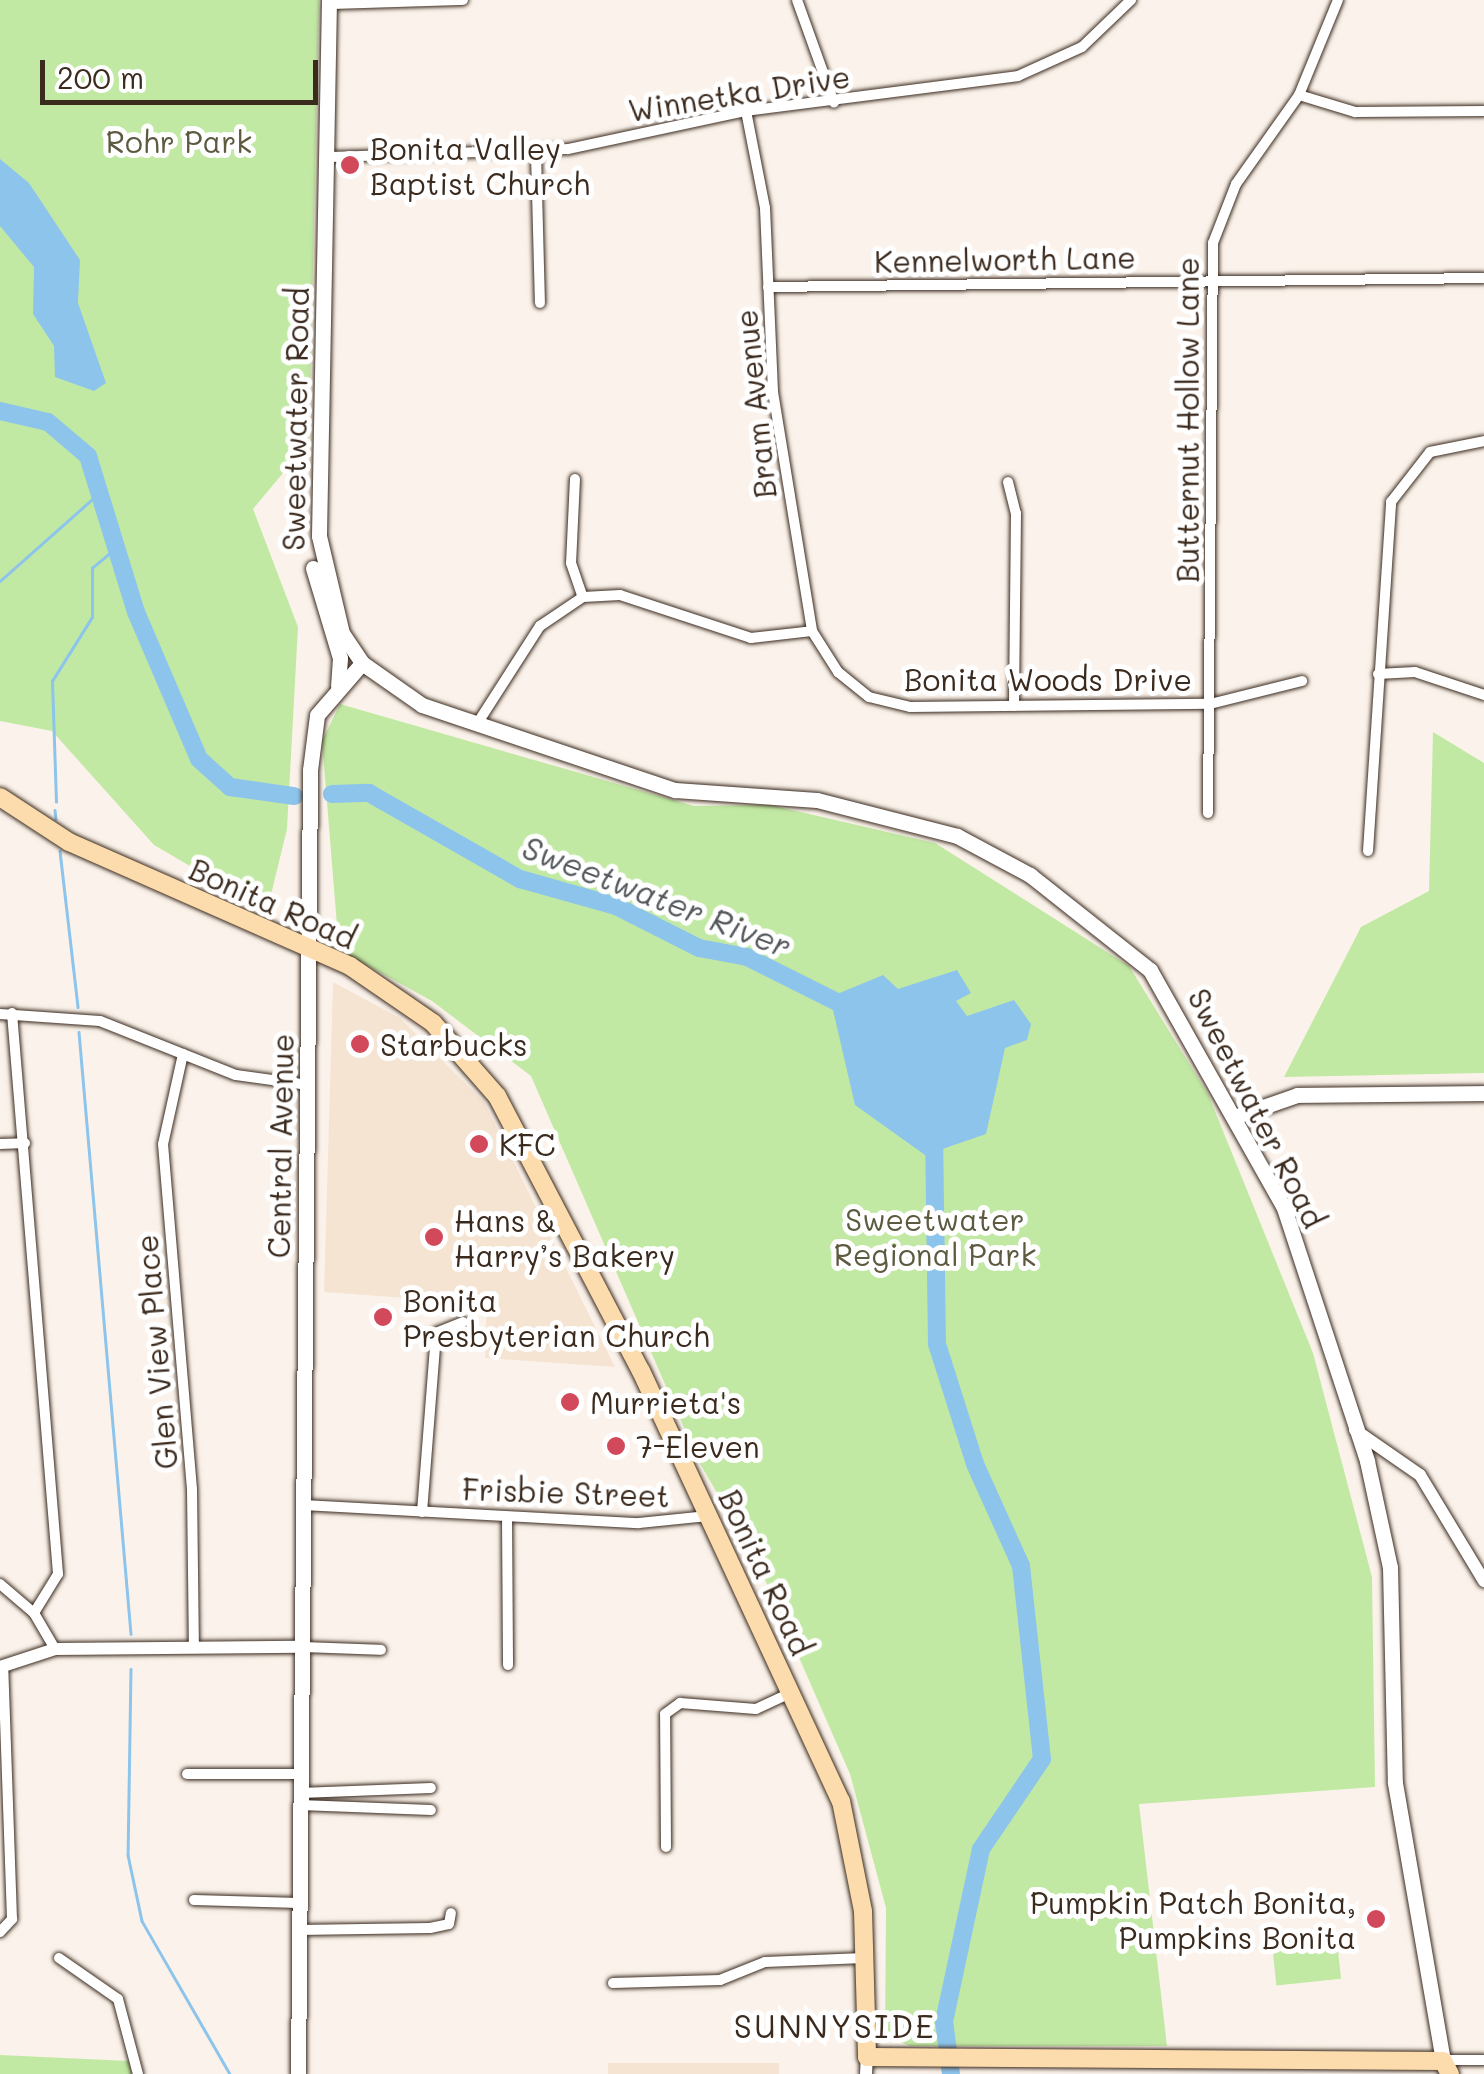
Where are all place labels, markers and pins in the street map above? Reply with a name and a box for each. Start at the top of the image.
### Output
place label: Bonita Valley Baptist Church [370,130,590,200]
marker: Bonita Valley Baptist Church [339,154,361,176]
place label: Starbucks [380,1026,528,1062]
marker: Starbucks [349,1033,371,1055]
place label: KFC [499,1126,555,1162]
marker: KFC [468,1133,490,1155]
place label: Hans & Harry’s Bakery [454,1202,675,1272]
marker: Hans & Harry’s Bakery [423,1226,445,1248]
place label: Bonita Presbyterian Church [403,1282,710,1352]
marker: Bonita Presbyterian Church [372,1306,394,1328]
place label: Murrieta's [590,1384,741,1420]
marker: Murrieta's [559,1391,581,1413]
place label: 7-Eleven [636,1428,760,1464]
marker: 7-Eleven [605,1435,627,1457]
place label: Pumpkin Patch Bonita, Pumpkins Bonita [1030,1884,1356,1954]
marker: Pumpkin Patch Bonita, Pumpkins Bonita [1365,1908,1387,1930]

